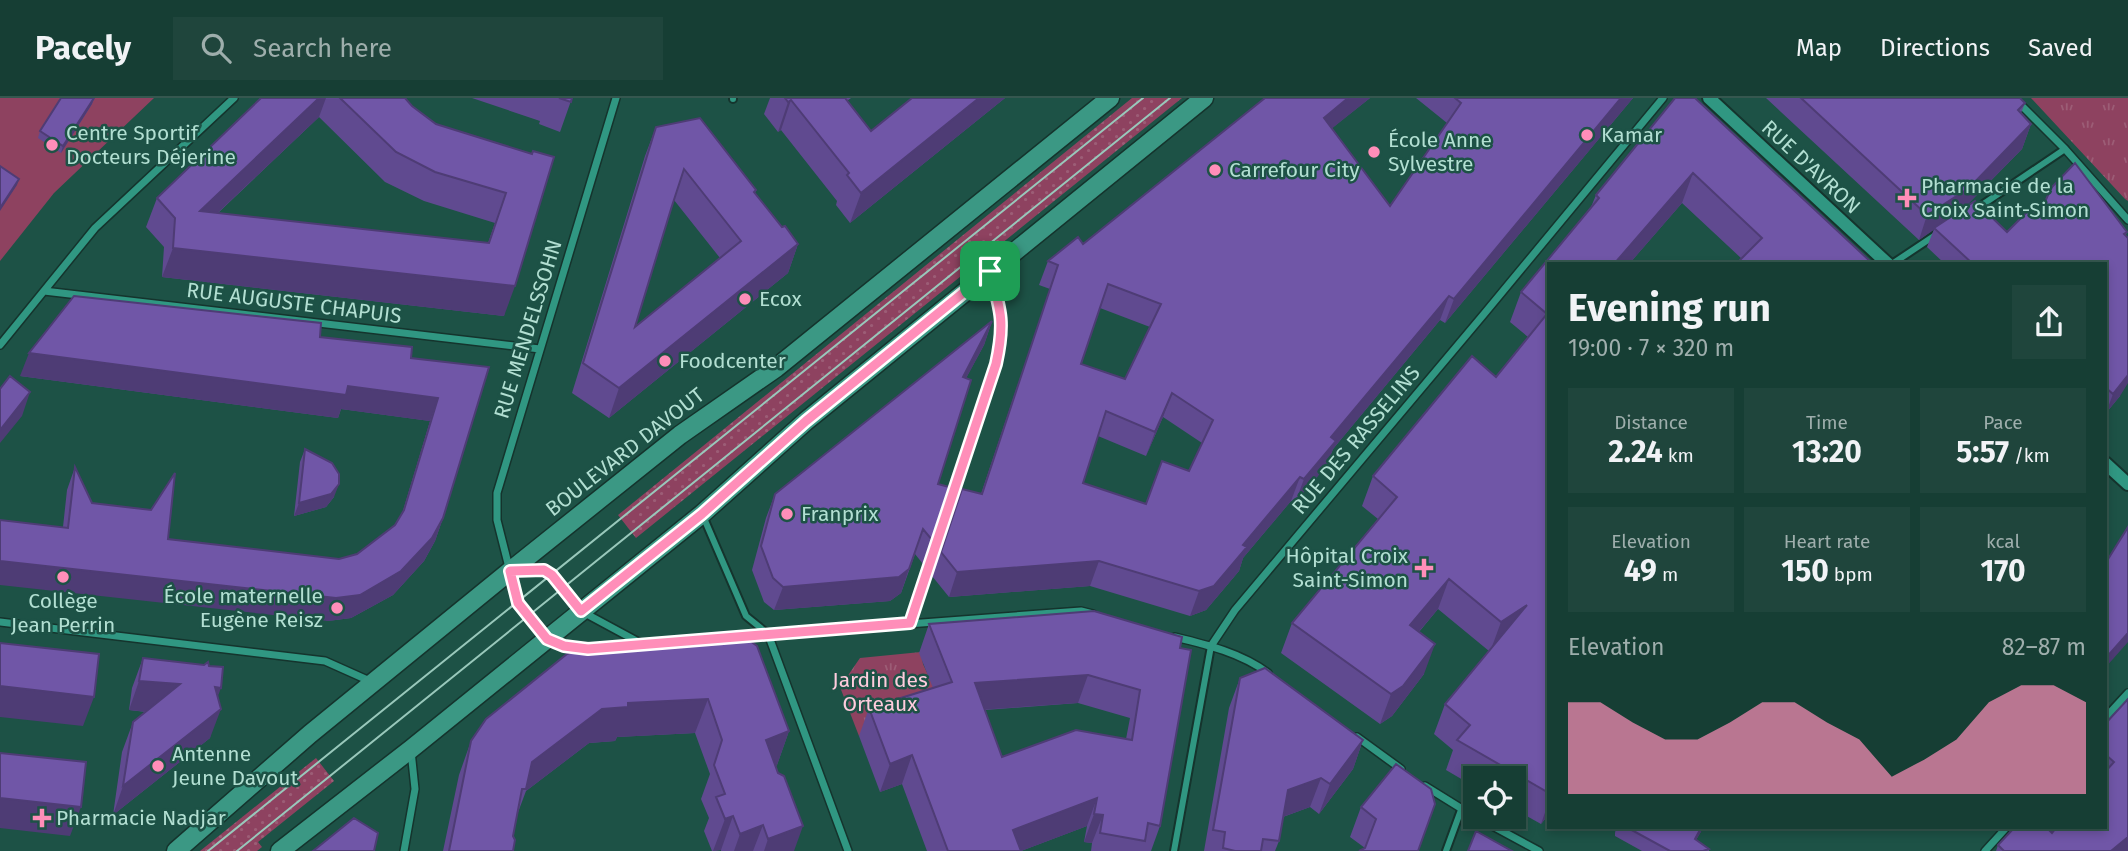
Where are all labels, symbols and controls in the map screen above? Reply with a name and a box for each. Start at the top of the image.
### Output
search box [173,17,663,80]
text: Pacely [35,28,131,68]
icon: search [197,29,235,67]
text: Search here [253,33,392,64]
text: Map [1796,34,1842,62]
text: Directions [1880,34,1990,62]
text: Saved [2028,34,2093,62]
street label: RUE D'AVRON [1756,115,1866,219]
place label: Centre Sportif Docteurs Déjerine [66,120,236,170]
place label: Kamar [1601,122,1662,148]
place label: École Anne Sylvestre [1388,127,1492,177]
marker: Kamar [1579,127,1595,143]
marker: Centre Sportif Docteurs Déjerine [44,137,60,153]
marker: École Anne Sylvestre [1366,144,1382,160]
place label: Carrefour City [1229,157,1360,183]
marker: Carrefour City [1207,162,1223,178]
place label: Pharmacie de la Croix Saint-Simon [1921,173,2089,223]
marker: Pharmacie de la Croix Saint-Simon [1899,190,1915,206]
street label: RUE MENDELSSOHN [488,236,568,422]
pin [960,241,1020,301]
icon: arrive [971,252,1009,290]
street label: RUE AUGUSTE CHAPUIS [185,277,403,329]
text: Evening run [1568,285,1771,331]
button: share [2012,285,2086,359]
place label: Ecox [759,286,803,312]
marker: Ecox [737,291,753,307]
text: 19:00 · 7 × 320 m [1568,334,1734,362]
place label: Foodcenter [679,348,786,374]
marker: Foodcenter [657,353,673,369]
street label: RUE DES RASSELINS [1286,360,1426,520]
street label: BOULEVARD DAVOUT [541,382,710,522]
text: Distance [1614,411,1688,434]
text: Time [1806,411,1848,434]
text: Pace [1983,411,2023,434]
text: 2.24 [1608,434,1663,470]
text: 13:20 [1792,434,1862,470]
text: 5:57 [1956,434,2009,470]
text: km [1663,444,1694,467]
text: /km [2009,444,2050,467]
place label: Franprix [801,501,879,527]
marker: Franprix [779,506,795,522]
text: Elevation [1611,530,1691,553]
text: Heart rate [1784,530,1870,553]
text: kcal [1986,530,2020,553]
place label: Hôpital Croix Saint-Simon [1285,543,1409,593]
text: 49 [1624,553,1657,589]
text: 150 [1781,553,1829,589]
text: 170 [1980,553,2026,589]
marker: Hôpital Croix Saint-Simon [1414,558,1434,578]
text: m [1657,563,1678,586]
text: bpm [1829,563,1873,586]
marker: Collège Jean Perrin [55,569,71,585]
place label: École maternelle Eugène Reisz [164,583,323,633]
place label: Collège Jean Perrin [11,588,115,638]
marker: École maternelle Eugène Reisz [329,600,345,616]
text: Elevation [1568,633,1664,661]
text: 82–87 m [2002,633,2086,661]
park label: Jardin des Orteaux [832,667,928,717]
place label: Antenne Jeune Davout [172,741,299,791]
marker: Antenne Jeune Davout [150,758,166,774]
map controls [1463,766,1526,829]
button: locate [1463,766,1526,829]
place label: Pharmacie Nadjar [56,805,226,831]
marker: Pharmacie Nadjar [34,810,50,826]

